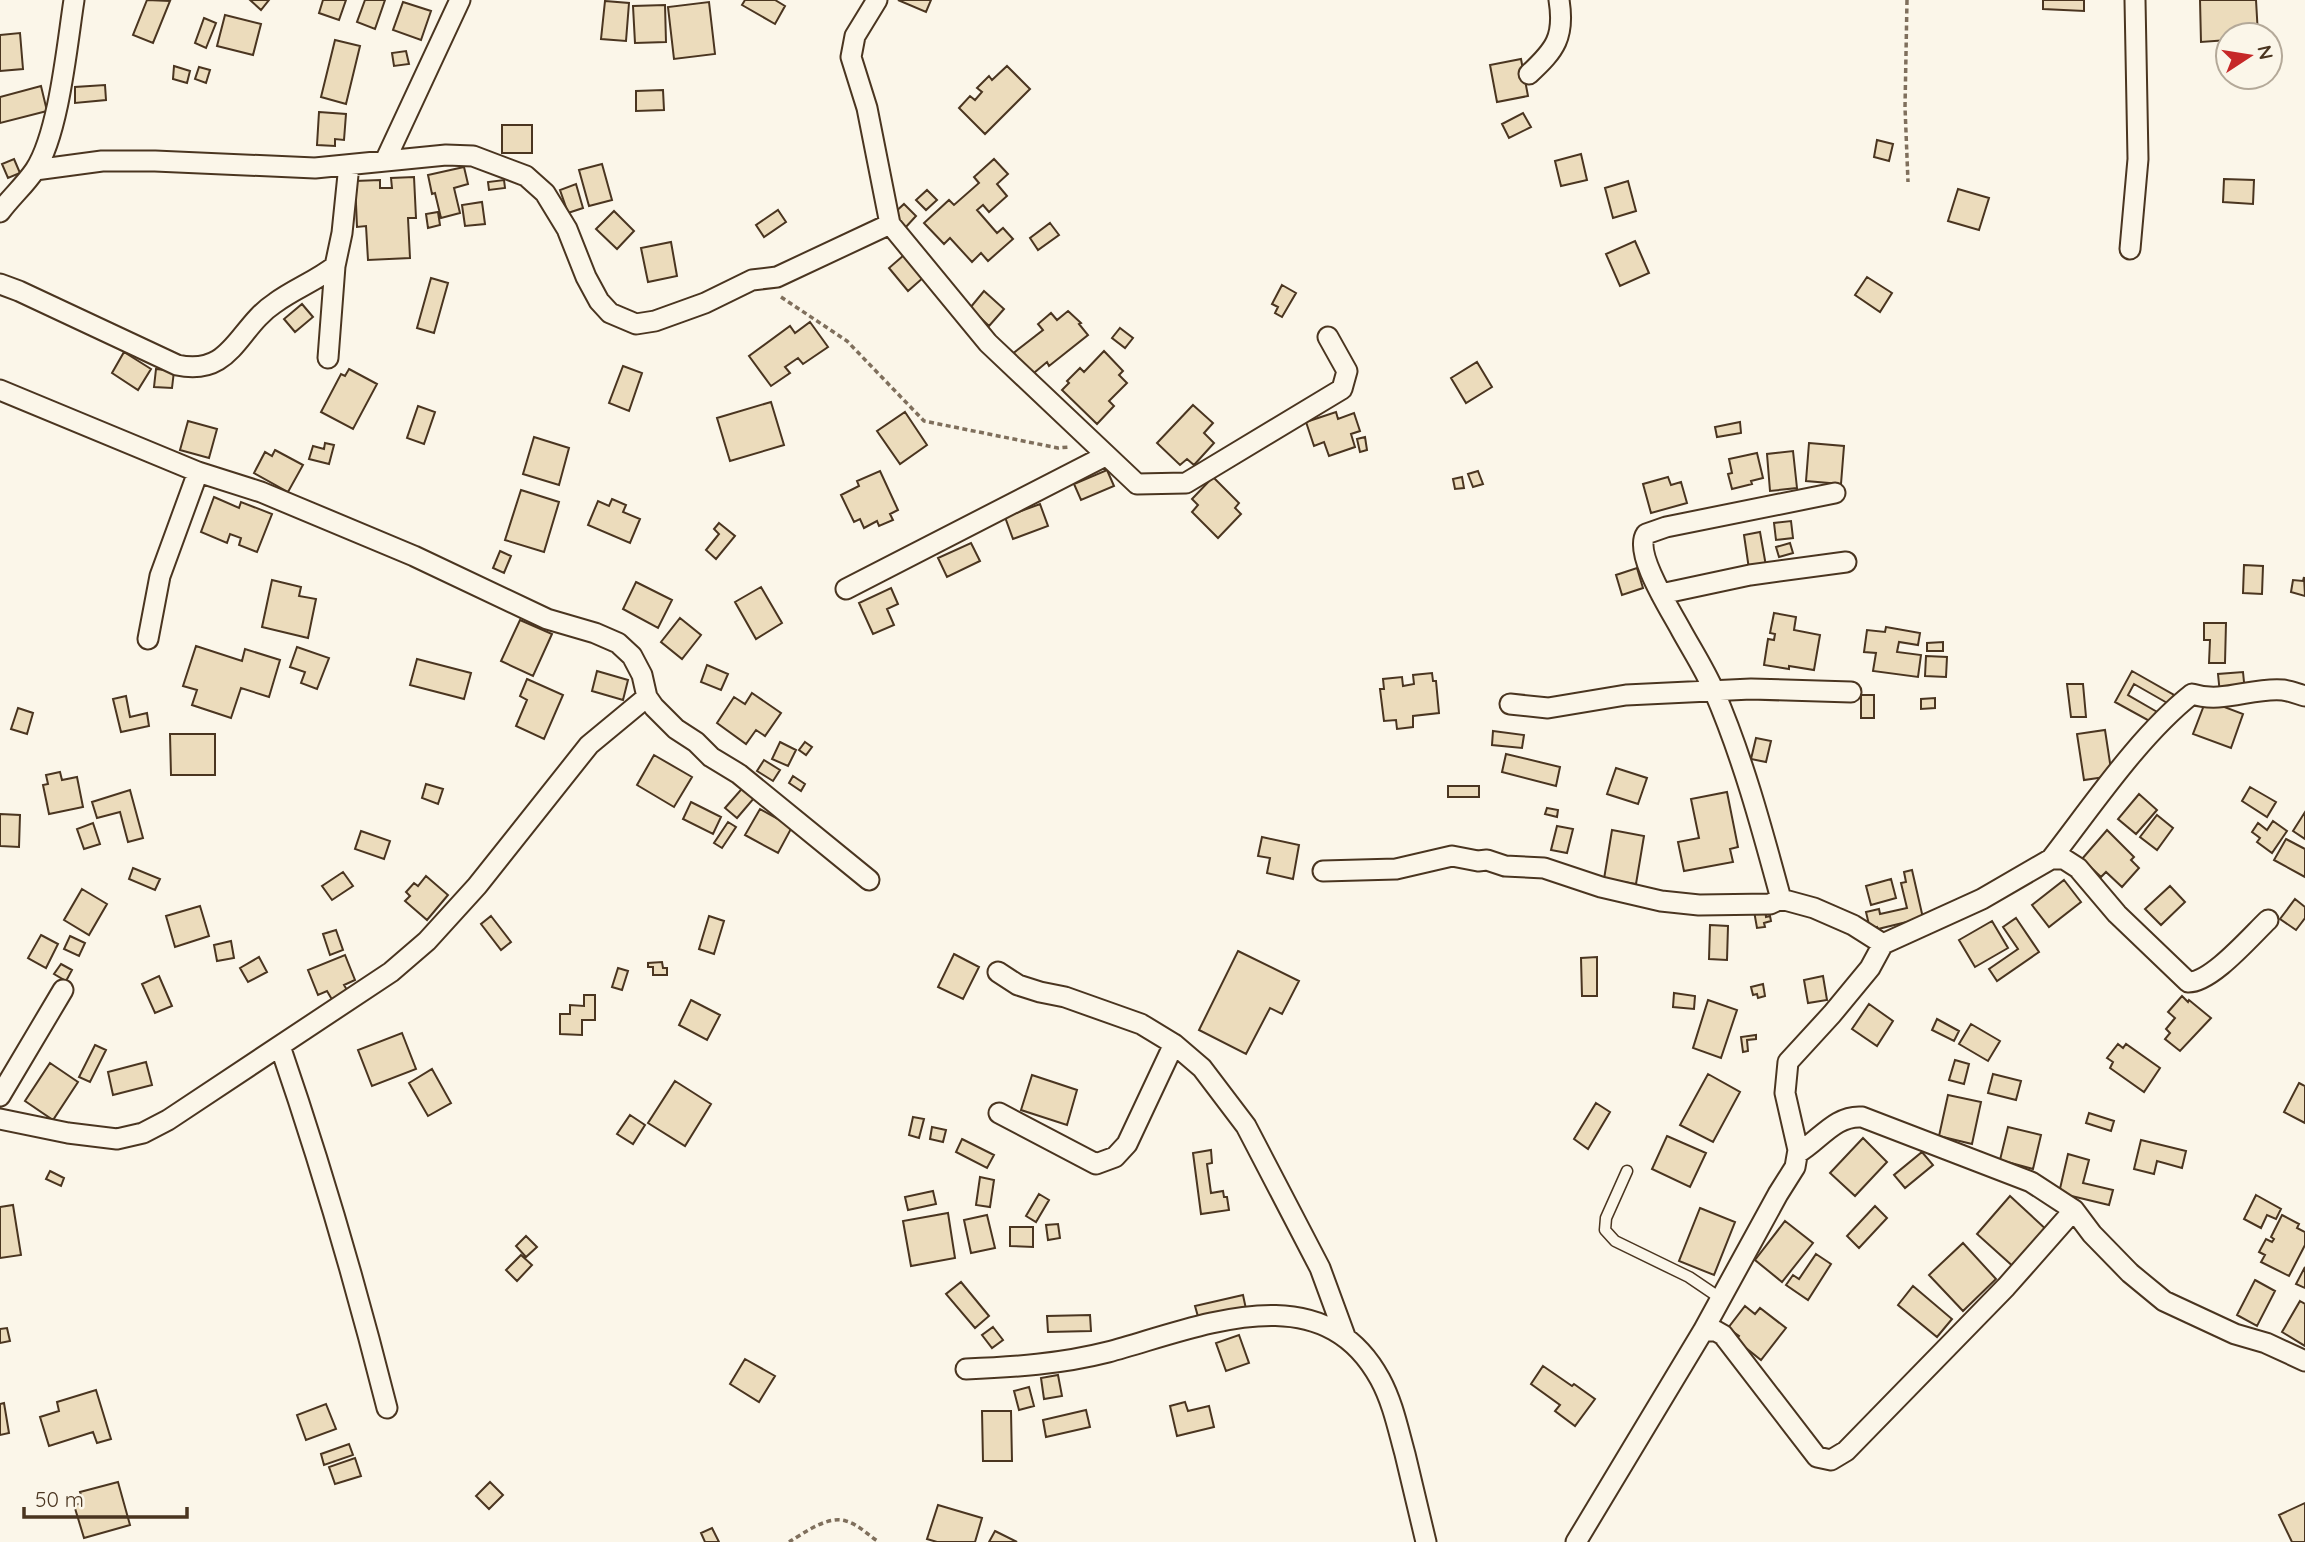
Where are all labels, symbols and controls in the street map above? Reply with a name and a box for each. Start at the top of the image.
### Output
north arrow [2214,21,2284,91]
text: N [2252,43,2279,62]
scale bar [24,1476,187,1520]
text: 50 m [35,1486,84,1512]

